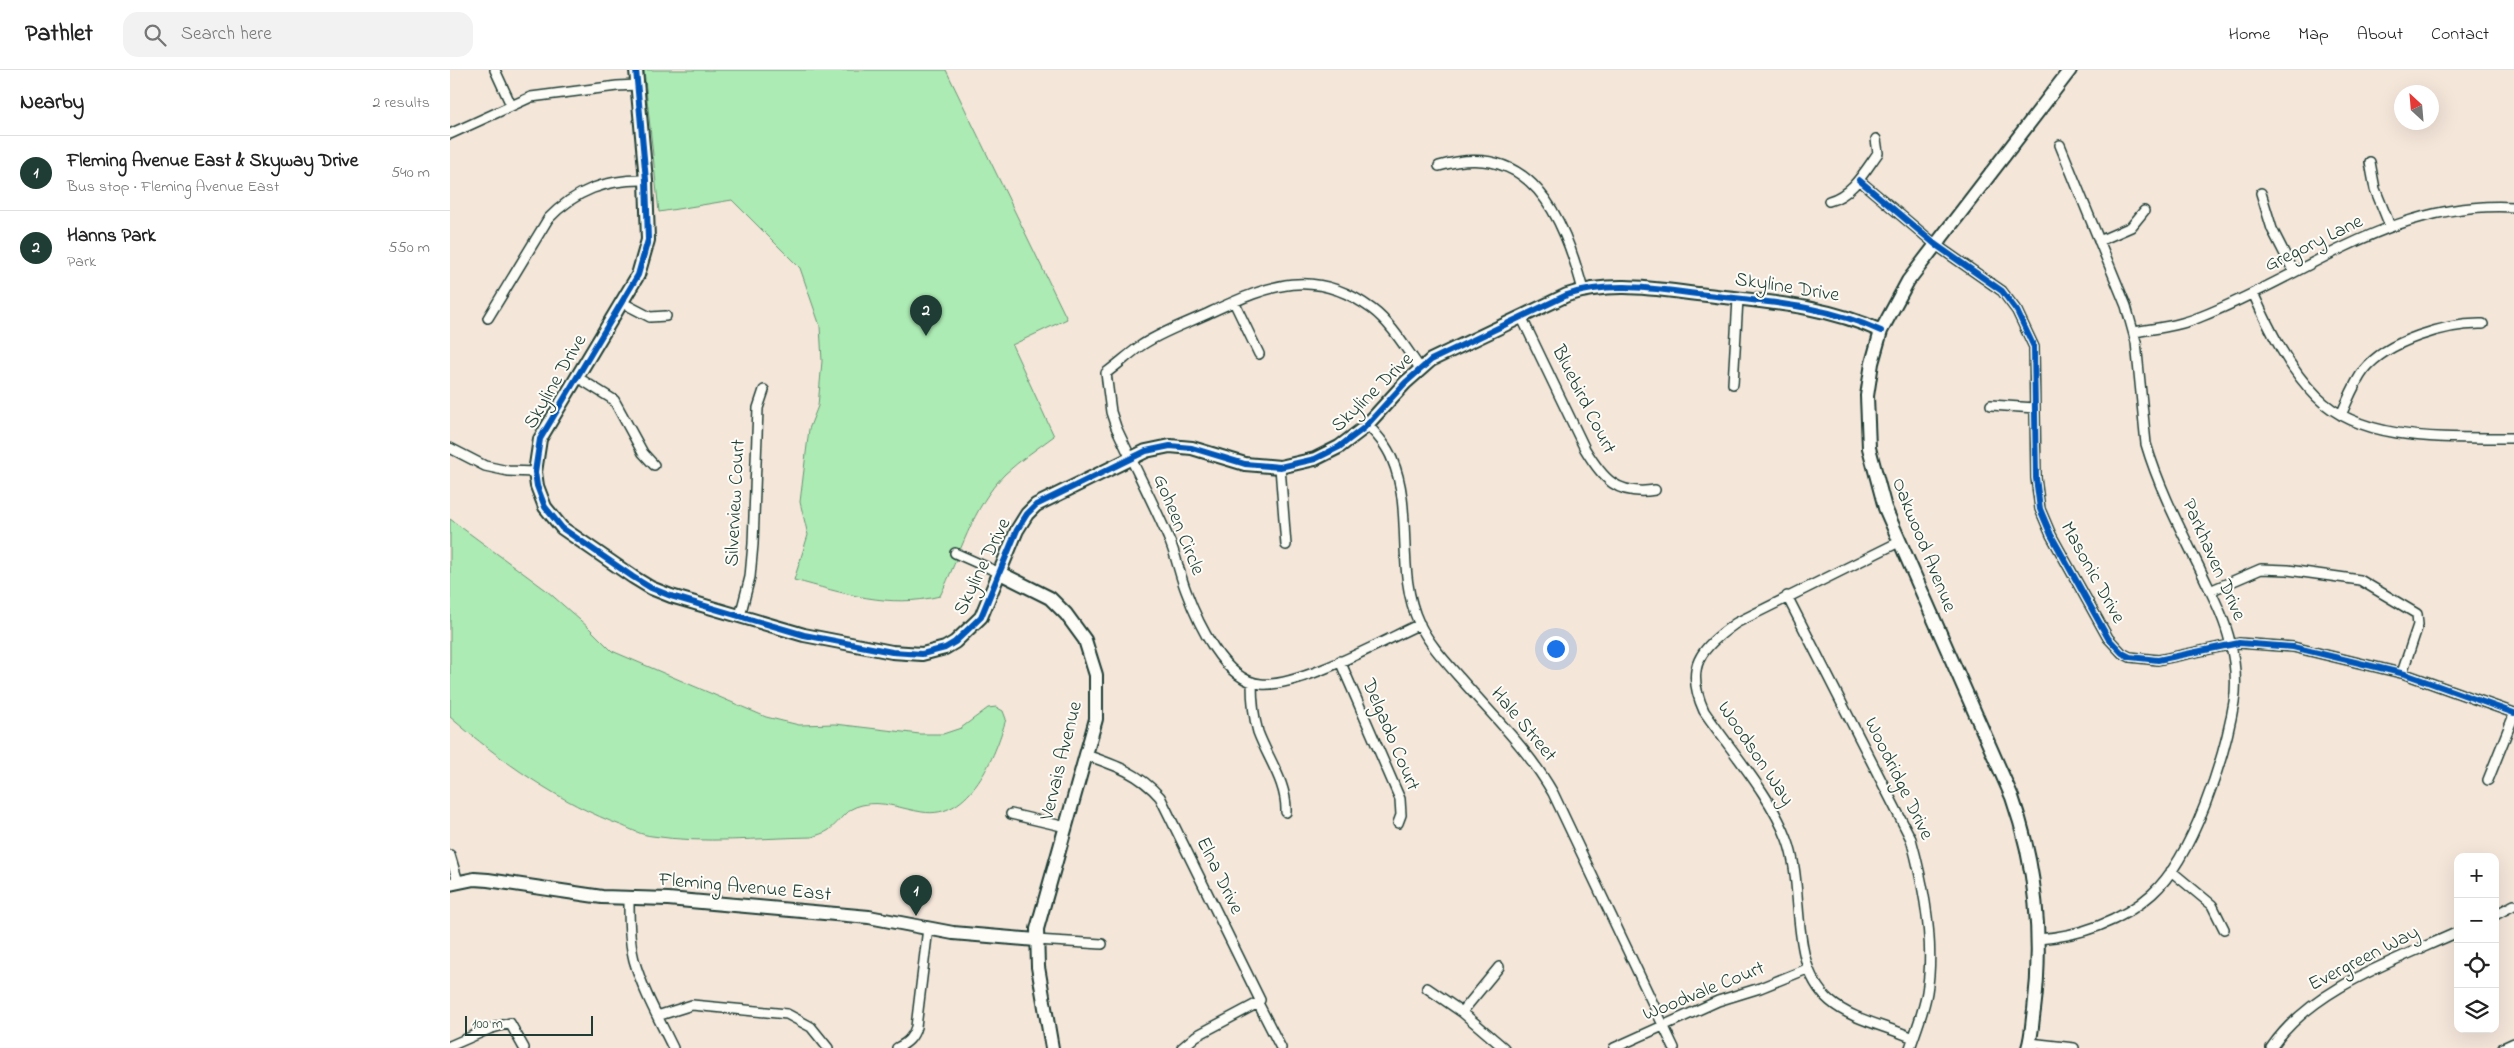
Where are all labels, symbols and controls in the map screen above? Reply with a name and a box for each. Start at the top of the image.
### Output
search box [123,12,473,57]
text: Pathlet [25,17,93,52]
icon: search [141,21,169,49]
text: Search here [181,21,272,48]
text: Home [2229,22,2270,48]
text: Map [2298,22,2329,48]
text: About [2357,22,2403,48]
text: Contact [2431,22,2489,48]
north arrow [2394,85,2439,130]
text: Nearby [20,88,84,118]
text: 2 results [372,91,430,115]
text: Fleming Avenue East & Skyway Drive [67,148,358,175]
text: 1 [33,161,39,185]
text: 540 m [391,161,430,185]
text: Bus stop · Fleming Avenue East [67,175,279,199]
street label: Gregory Lane [2260,208,2369,281]
text: Hanns Park [67,223,156,250]
text: 2 [32,236,40,260]
text: 550 m [388,236,430,260]
text: Park [67,250,96,274]
street label: Skyline Drive [1733,265,1841,311]
pin: 2 [910,295,942,336]
street label: Skyline Drive [517,329,595,435]
street label: Bluebird Court [1543,340,1623,460]
street label: Skyline Drive [1325,346,1421,440]
street label: Silverview Court [718,438,754,567]
street label: Goheen Circle [1145,470,1211,580]
street label: Oakwood Avenue [1883,474,1963,617]
street label: Parkhaven Drive [2173,495,2253,625]
street label: Skyline Drive [947,513,1019,621]
street label: Masonic Drive [2052,517,2132,629]
your location [1543,636,1569,662]
street label: Delgado Court [1352,674,1427,796]
street label: Hale Street [1483,681,1563,769]
street label: Woodson Way [1709,696,1801,812]
street label: Vervais Avenue [1033,698,1091,825]
street label: Woodridge Drive [1855,713,1940,846]
street label: Elna Drive [1188,832,1250,920]
map controls [2454,853,2499,1033]
button: + [2454,853,2499,898]
street label: Fleming Avenue East [657,866,833,911]
pin: 1 [900,875,932,916]
button: − [2454,898,2499,943]
street label: Evergreen Way [2304,919,2425,1000]
button: locate [2454,943,2499,988]
street label: Woodvale Court [1639,954,1770,1030]
button: layers [2454,988,2499,1033]
scale bar [465,1013,592,1036]
text: 100 m [472,1014,503,1035]

